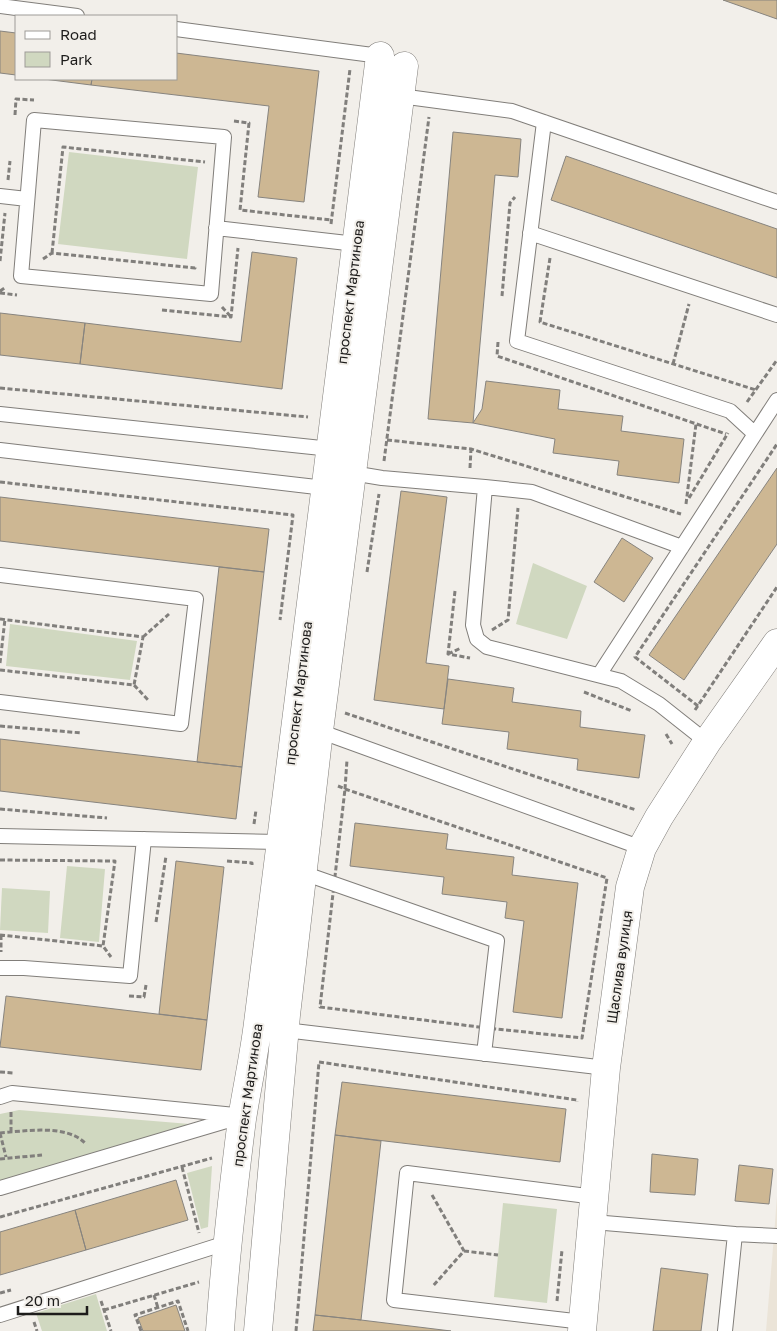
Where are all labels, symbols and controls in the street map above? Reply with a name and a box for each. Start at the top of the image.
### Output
legend [15,15,178,80]
text: Road [60,25,97,43]
text: Park [60,50,93,68]
street label: проспект Мартинова [333,219,367,365]
street label: проспект Мартинова [281,620,315,766]
street label: Щаслива вулиця [603,909,635,1025]
street label: проспект Мартинова [229,1022,265,1168]
scale bar [18,1284,86,1316]
text: 20 m [25,1291,60,1309]

